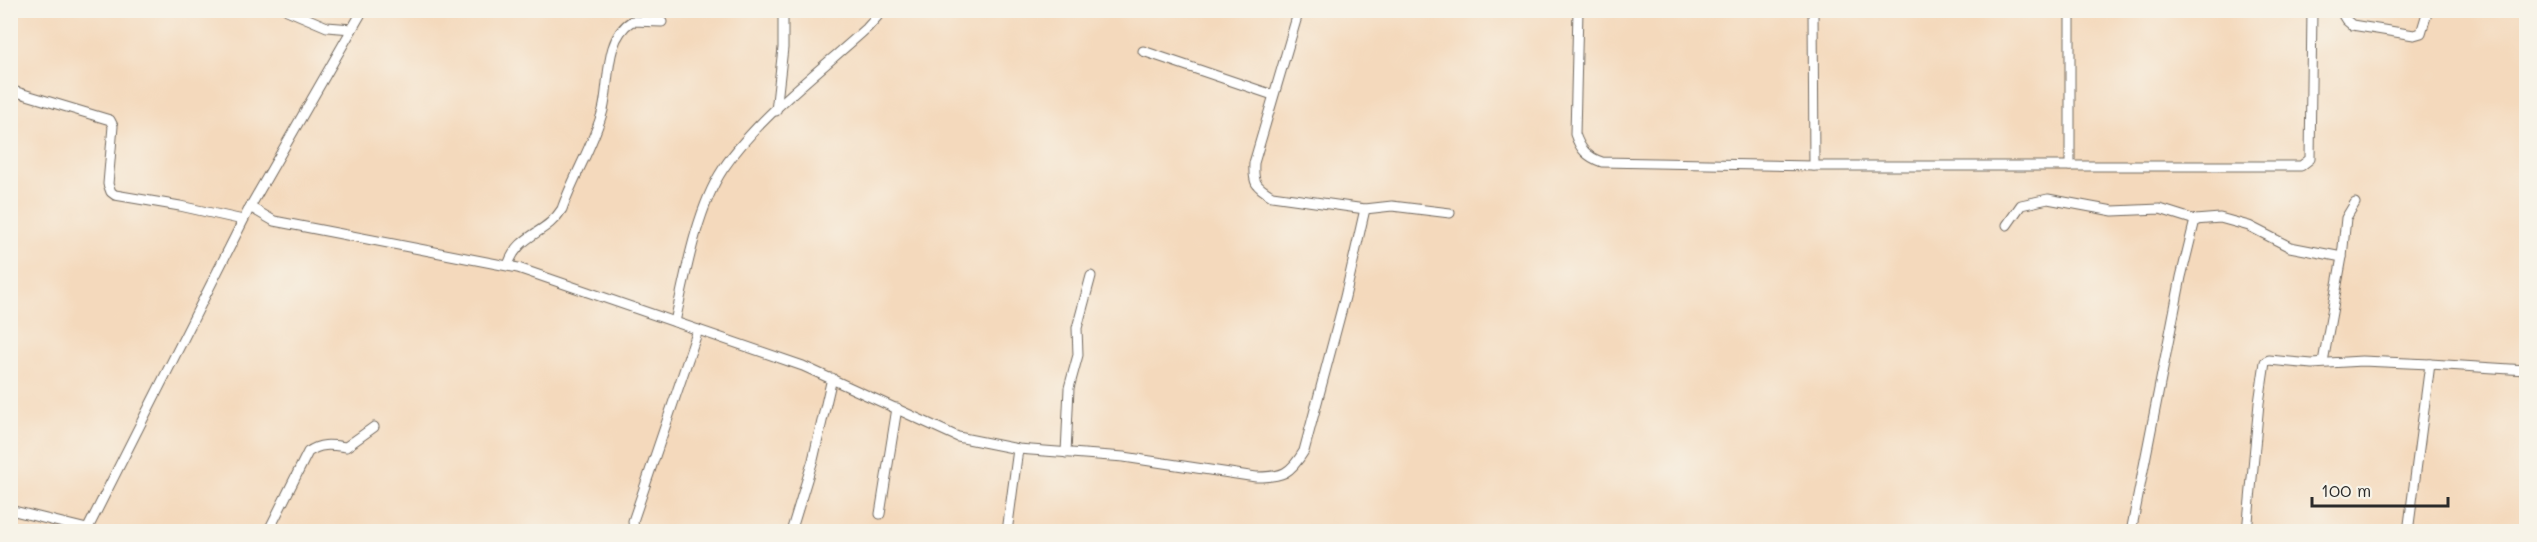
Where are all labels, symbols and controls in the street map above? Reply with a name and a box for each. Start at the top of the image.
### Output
scale bar [2312,470,2448,508]
text: 100 m [2321,478,2371,502]

